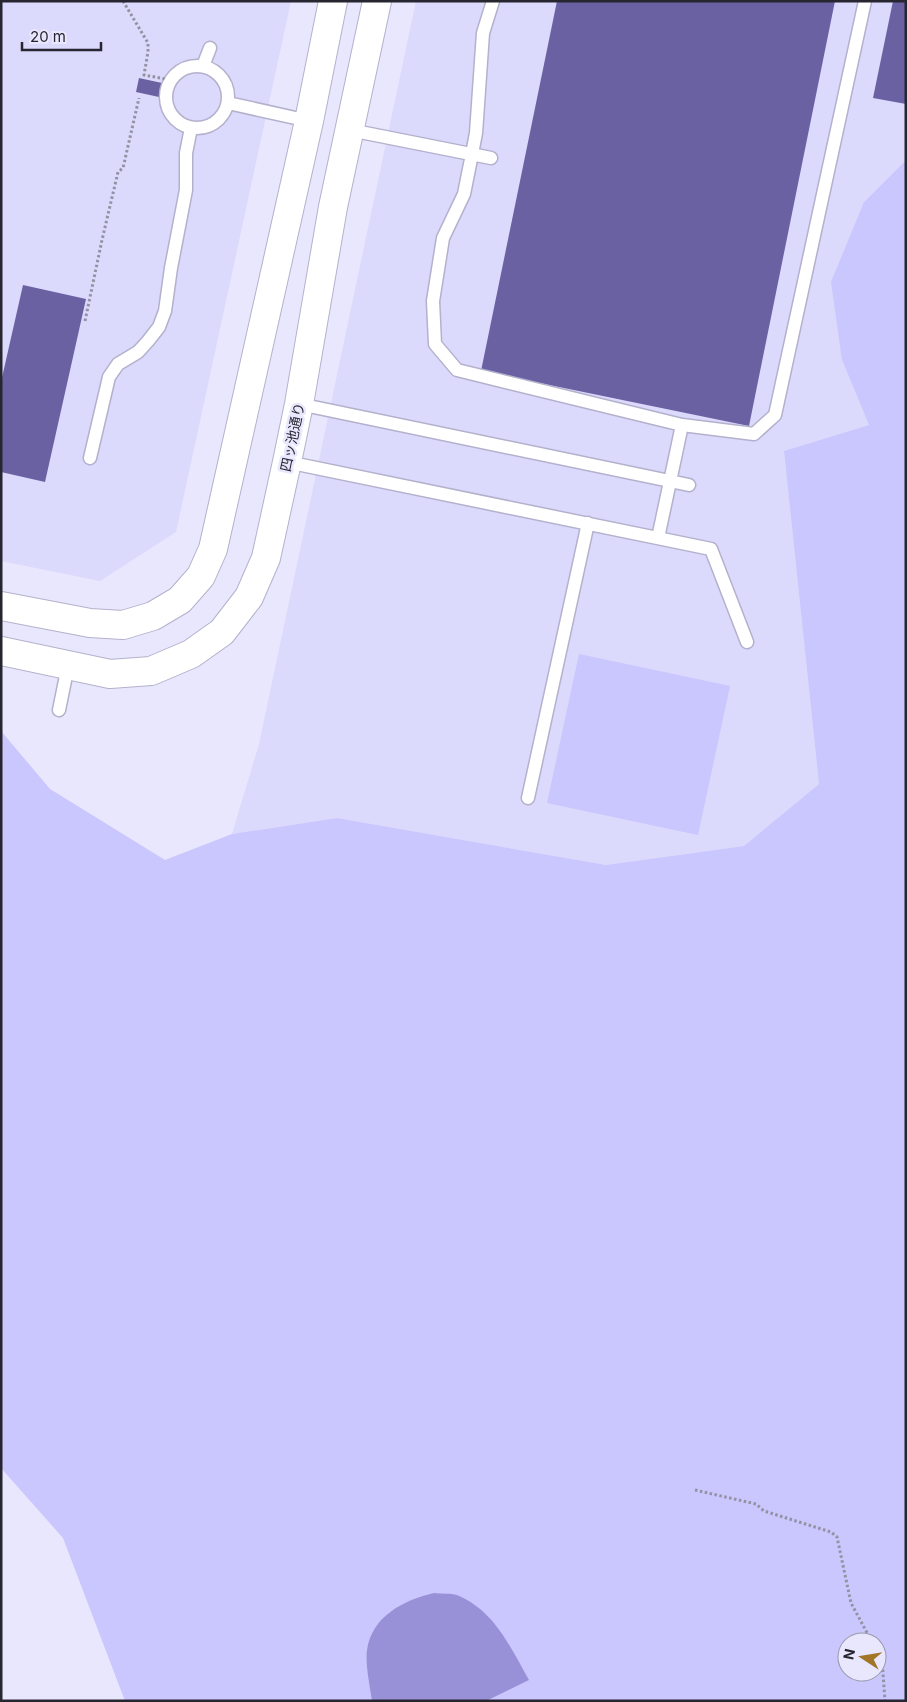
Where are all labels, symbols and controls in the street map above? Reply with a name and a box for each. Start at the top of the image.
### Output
scale bar [22,20,101,52]
text: 20 m [30,27,66,46]
street label: 四ッ池通り [276,401,308,473]
north arrow [837,1632,887,1682]
text: N [839,1647,858,1661]

